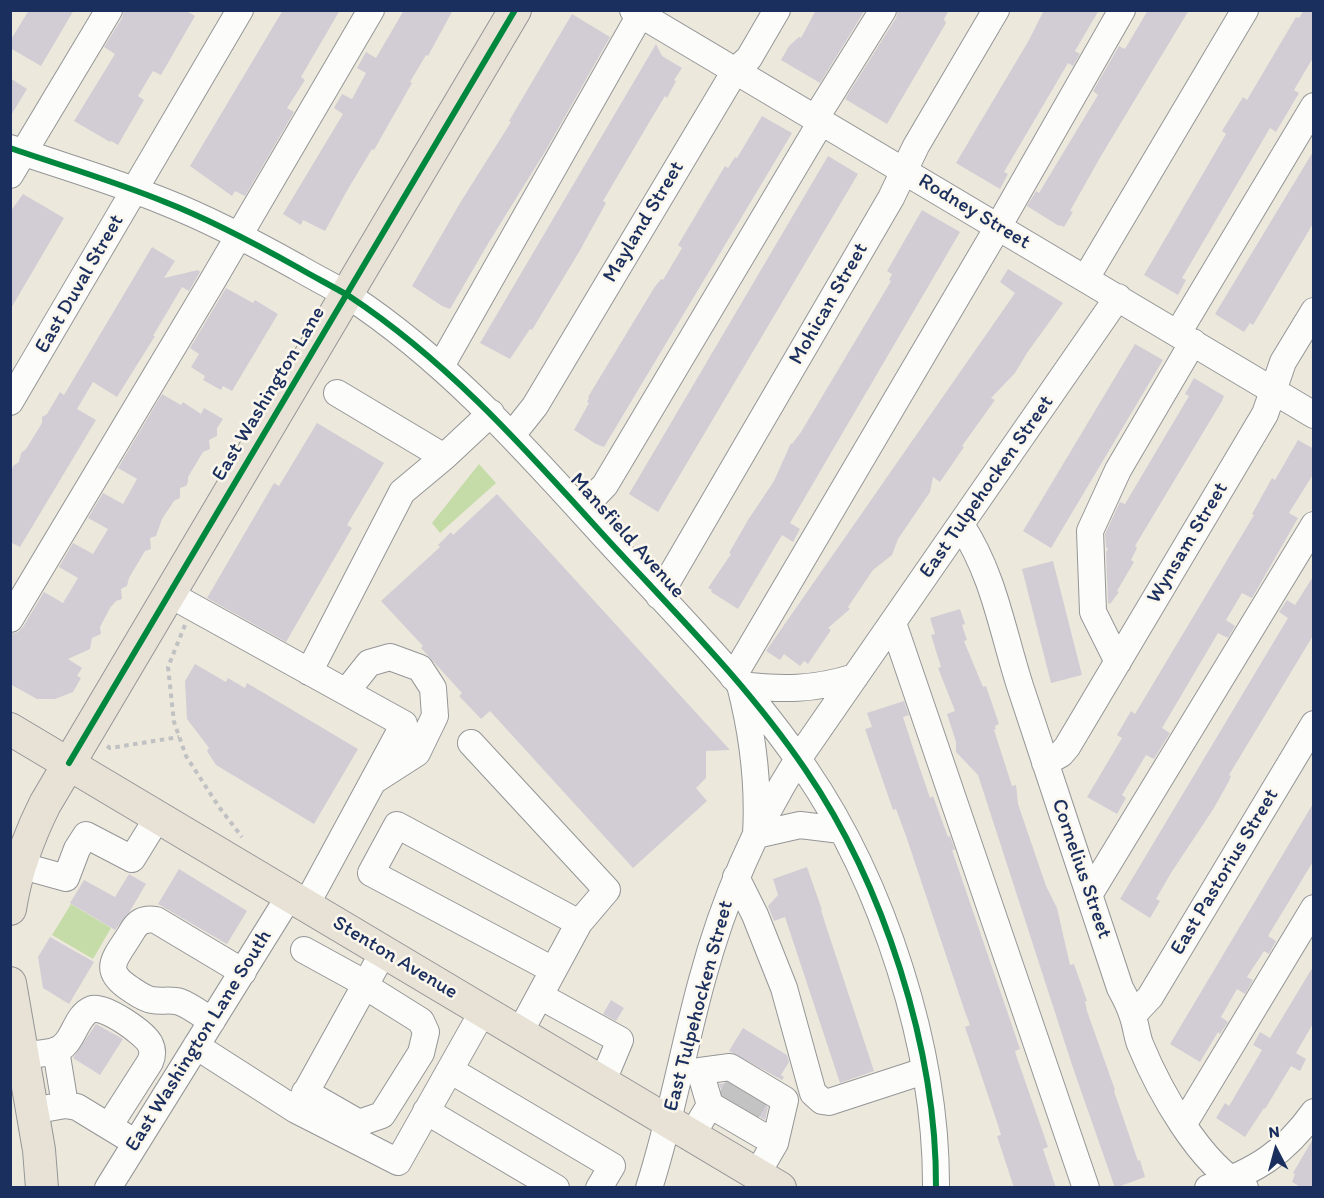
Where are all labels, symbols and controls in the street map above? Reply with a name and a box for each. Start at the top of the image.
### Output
street label: Mayland Street [598,157,690,287]
street label: Rodney Street [913,169,1035,255]
street label: East Duval Street [30,210,130,358]
street label: Mohican Street [784,239,874,369]
street label: East Washington Lane [207,302,331,486]
street label: East Tulpehocken Street [914,391,1060,583]
street label: Mansfield Avenue [564,468,690,604]
street label: Wynsam Street [1142,478,1234,608]
street label: East Pastorius Street [1165,784,1285,960]
street label: Cornelius Street [1045,796,1117,942]
street label: East Tulpehocken Street [659,898,739,1114]
street label: Stenton Avenue [328,911,462,1005]
street label: East Washington Lane South [120,926,278,1156]
north arrow [1246,1120,1306,1180]
text: N [1268,1122,1280,1142]

